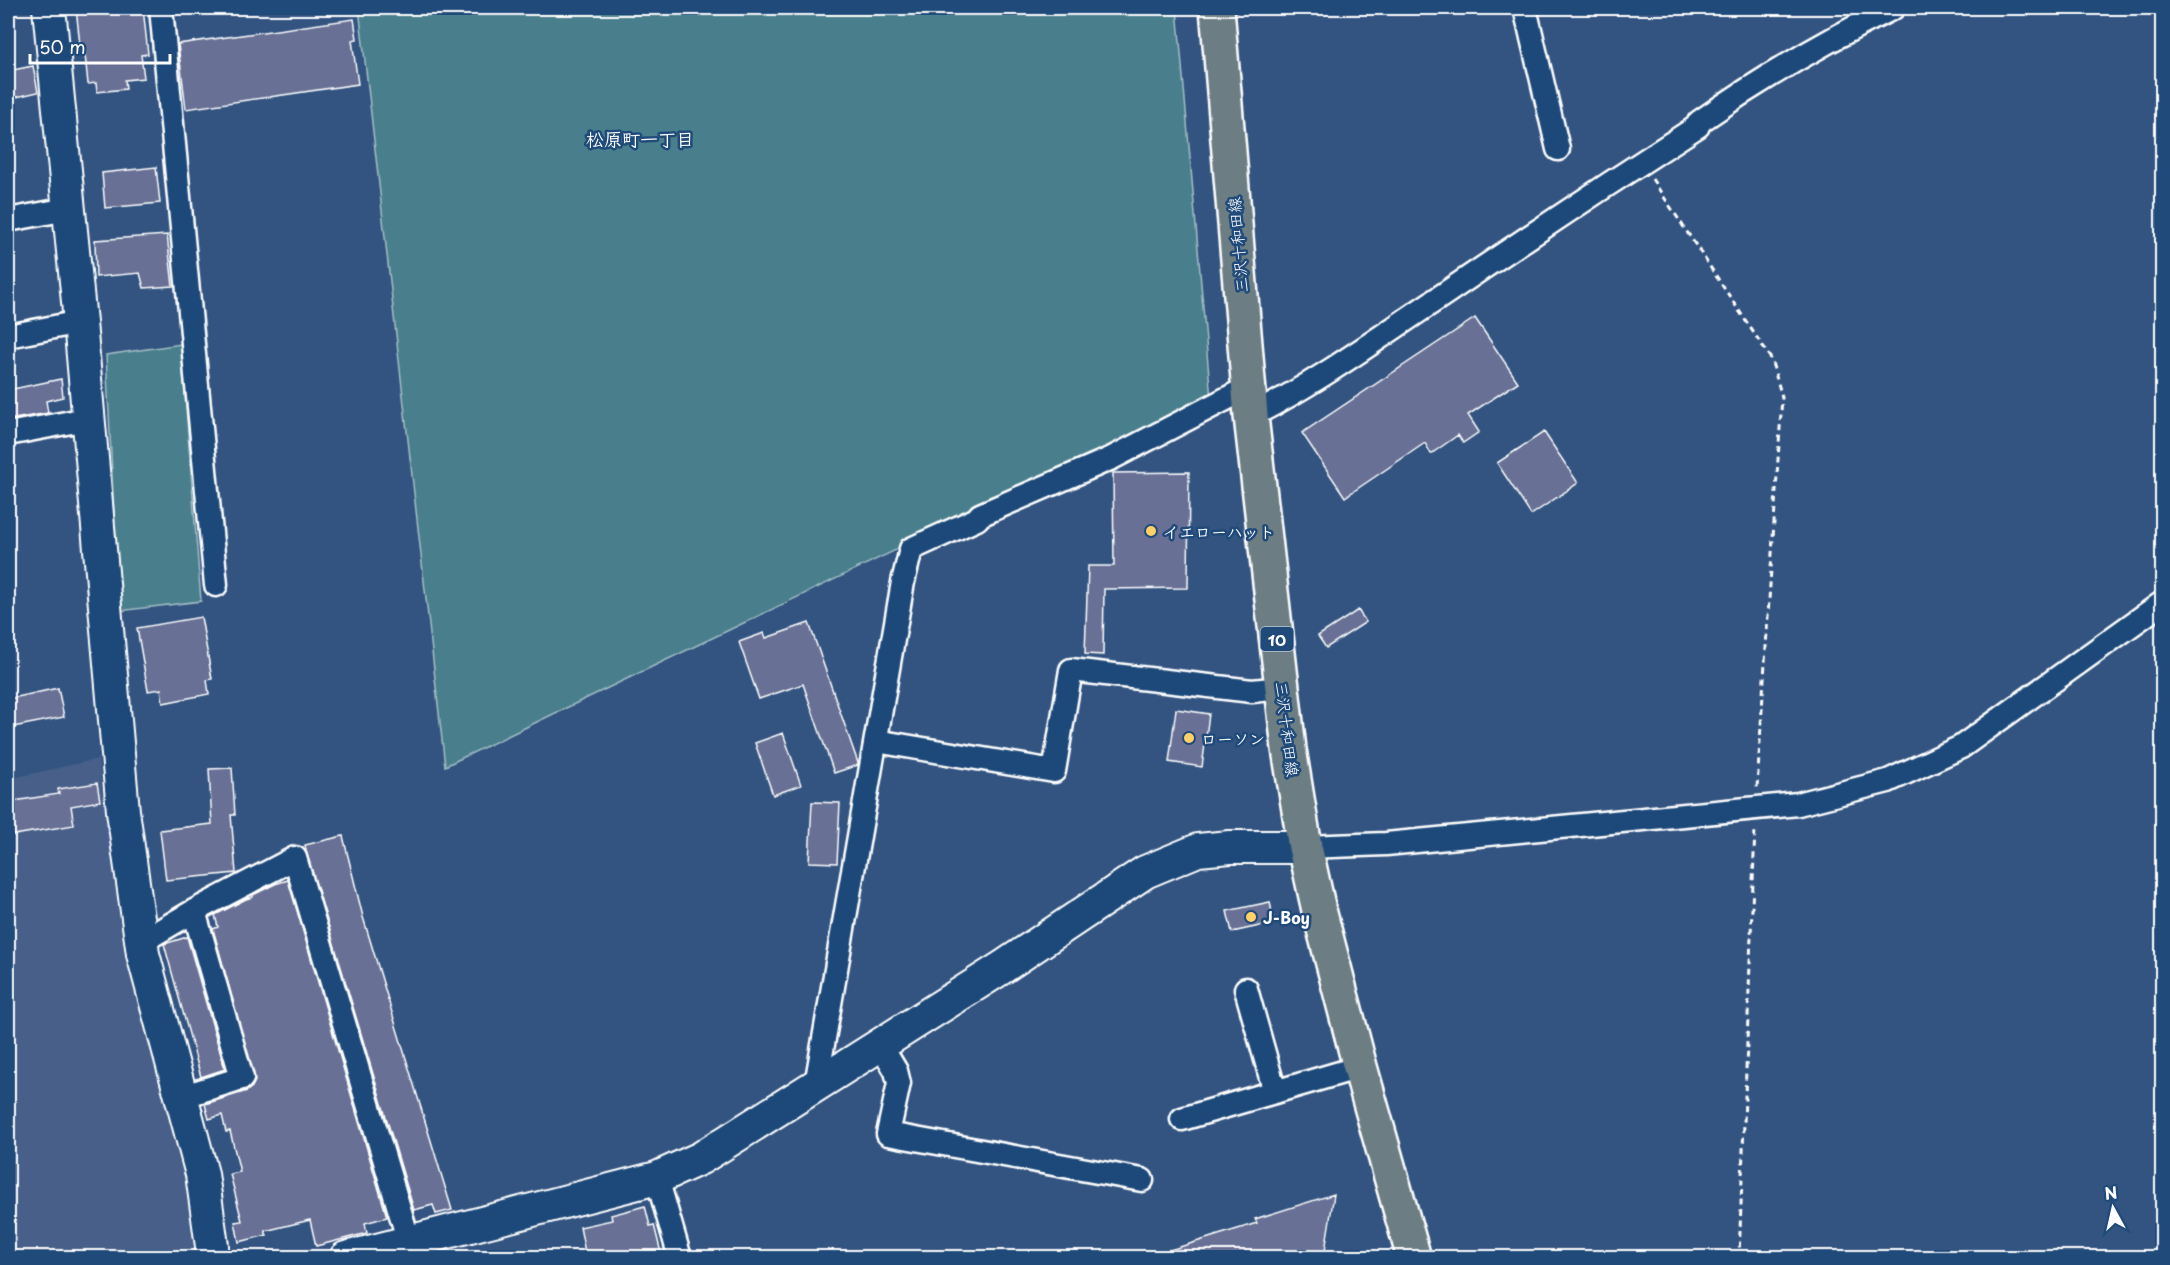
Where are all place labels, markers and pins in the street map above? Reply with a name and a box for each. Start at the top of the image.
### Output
place label: イエローハット [1163,519,1275,543]
marker: イエローハット [1144,524,1158,538]
place label: ローソン [1201,726,1265,750]
marker: ローソン [1182,731,1196,745]
place label: J-Boy [1263,905,1310,929]
marker: J-Boy [1244,910,1258,924]

